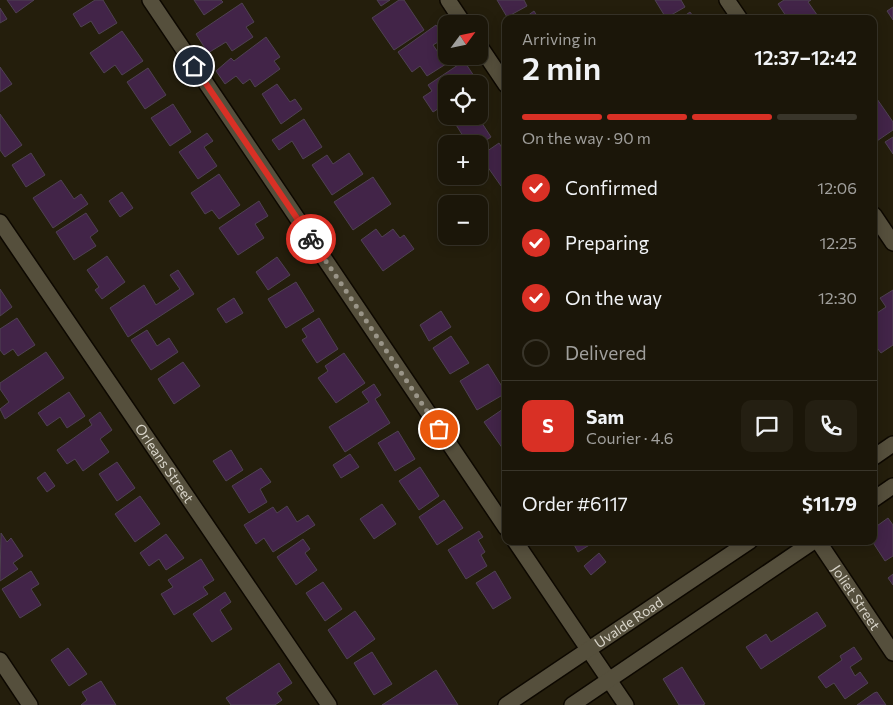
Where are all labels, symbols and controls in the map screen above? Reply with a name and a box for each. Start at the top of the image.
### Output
north arrow [438,15,488,65]
map controls [438,15,488,245]
text: Arriving in [522,29,596,48]
pin [173,45,215,87]
text: 12:37–12:42 [754,46,857,69]
text: 2 min [522,47,601,87]
icon: home [180,52,208,80]
button: locate [438,75,488,125]
text: On the way · 90 m [522,128,651,147]
button: + [438,135,488,185]
icon: check [522,174,550,202]
text: Confirmed [565,176,658,199]
text: 12:06 [817,178,857,197]
button: − [438,195,488,245]
courier [286,214,336,264]
icon: bike [297,225,325,253]
icon: check [522,229,550,257]
text: Preparing [565,231,649,254]
text: 12:25 [819,233,857,252]
icon: check [522,284,550,312]
text: On the way [565,286,662,309]
text: 12:30 [818,288,857,307]
text: Delivered [565,341,646,364]
button: chat [741,400,793,452]
button: phone [805,400,857,452]
text: Sam [586,405,624,428]
pin [418,408,460,450]
text: S [542,414,554,437]
icon: bag [425,415,453,443]
street label: Orleans Street [132,420,198,506]
text: Courier · 4.6 [586,428,673,447]
text: Order #6117 [522,492,628,515]
text: $11.79 [802,492,857,515]
street label: Joliet Street [828,561,884,633]
street label: Uvalde Road [591,593,666,651]

